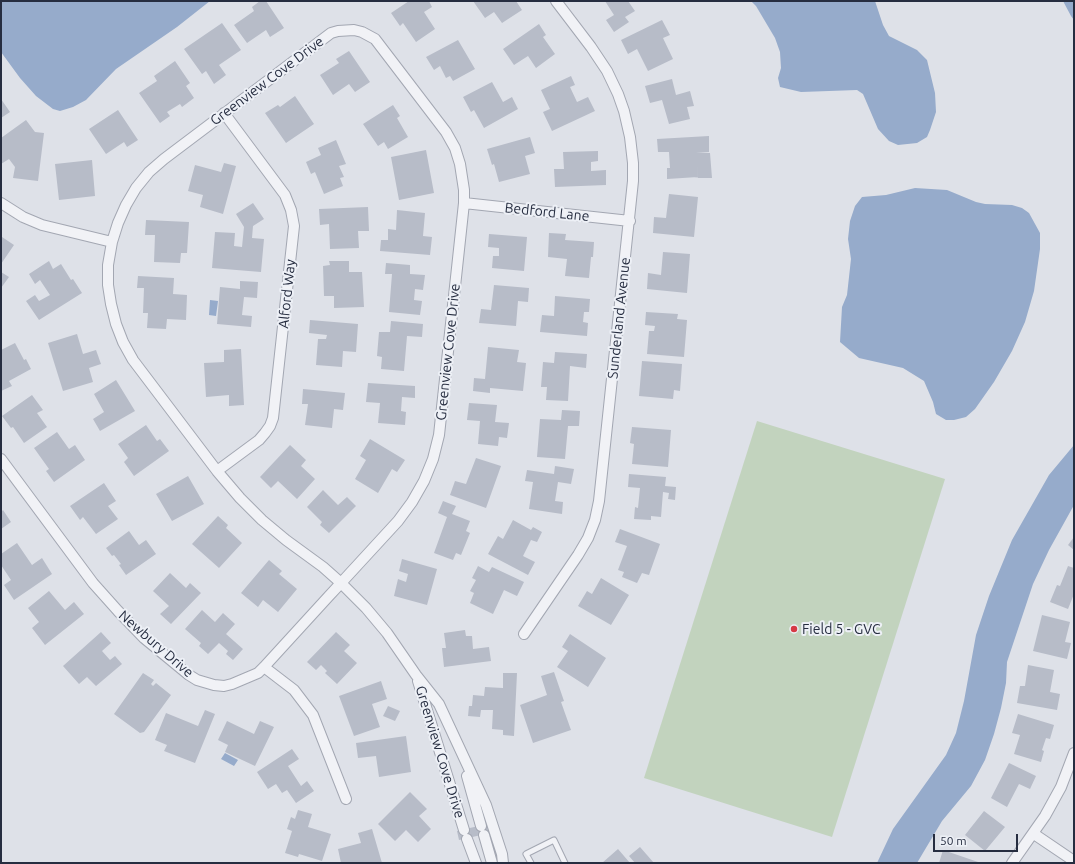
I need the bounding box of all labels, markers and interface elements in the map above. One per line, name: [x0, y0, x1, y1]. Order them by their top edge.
street label: Greenview Cove Drive: [207, 33, 327, 129]
street label: Bedford Lane: [504, 199, 590, 225]
street label: Sunderland Avenue: [604, 256, 634, 380]
street label: Alford Way: [275, 259, 299, 329]
street label: Greenview Cove Drive: [432, 283, 464, 421]
street label: Newbury Drive: [115, 607, 197, 681]
place label: Field 5 - GVC: [802, 621, 880, 637]
marker: Field 5 - GVC: [789, 624, 799, 634]
street label: Greenview Cove Drive: [412, 684, 468, 820]
scale bar: [935, 826, 1020, 852]
text: 50 m: [940, 834, 967, 847]

